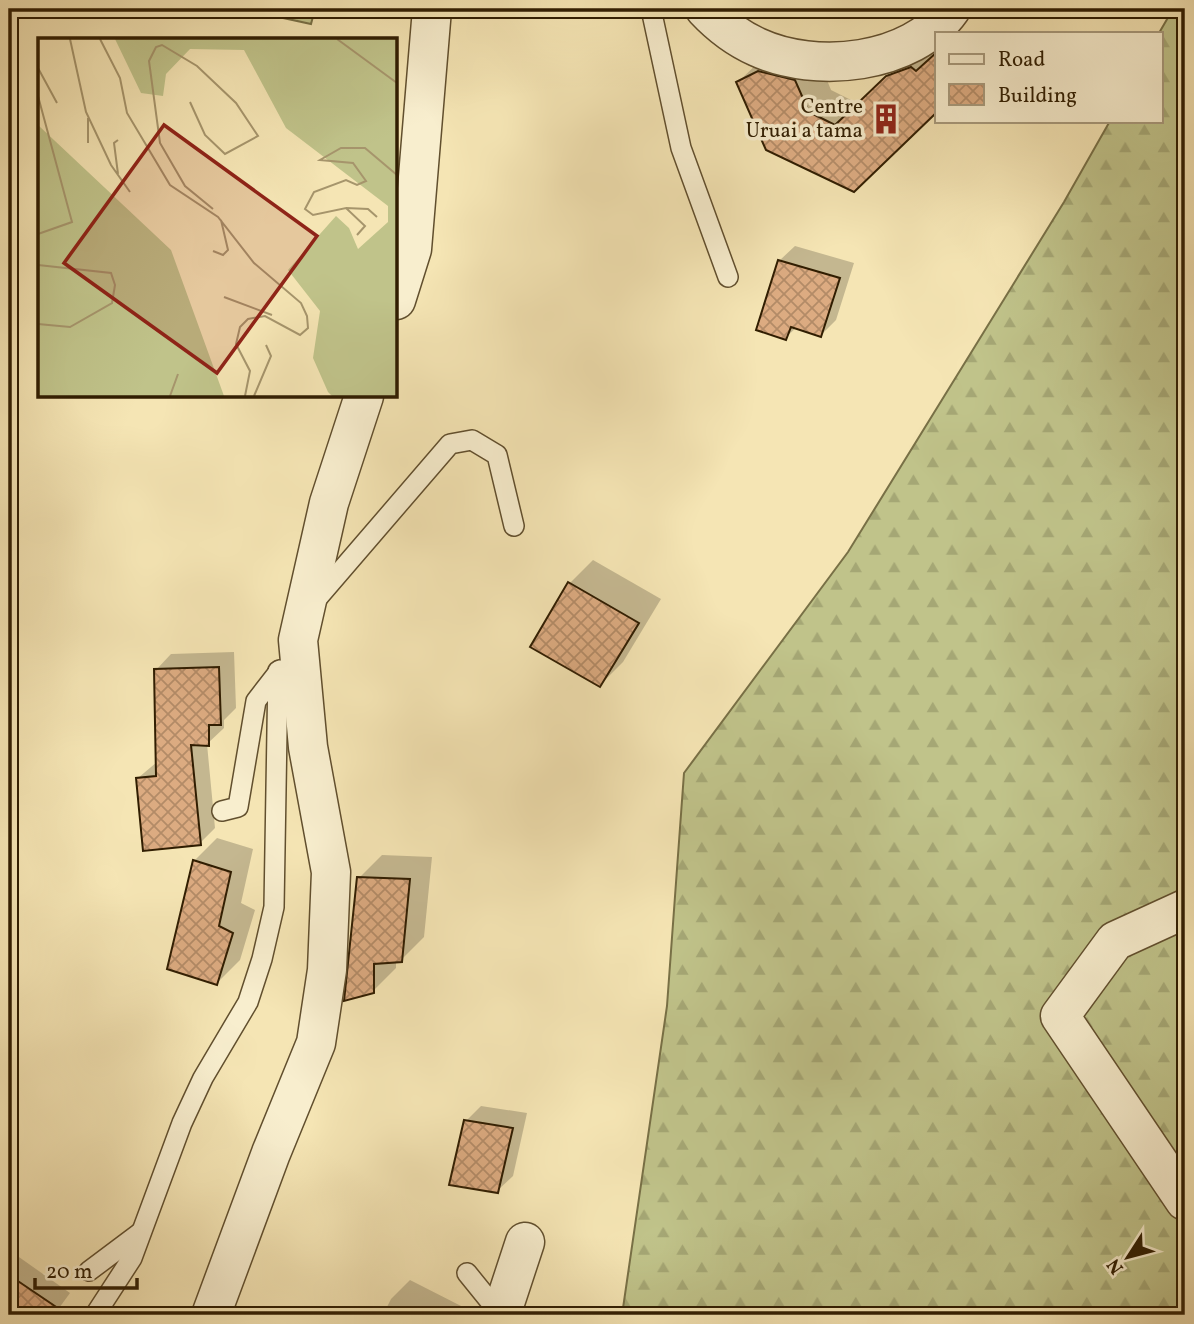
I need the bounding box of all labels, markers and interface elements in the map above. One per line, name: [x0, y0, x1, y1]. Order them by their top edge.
legend: [935, 32, 1162, 122]
inset map: [38, 38, 397, 397]
text: Road: [998, 46, 1045, 75]
text: Building: [998, 82, 1077, 111]
place label: Centre Uruai a tama: [746, 93, 863, 146]
building icon: Centre Uruai a tama: [869, 102, 903, 136]
north arrow: [1092, 1222, 1162, 1292]
scale bar: [35, 1247, 136, 1291]
text: N: [1101, 1252, 1130, 1279]
text: 20 m: [46, 1258, 92, 1287]

